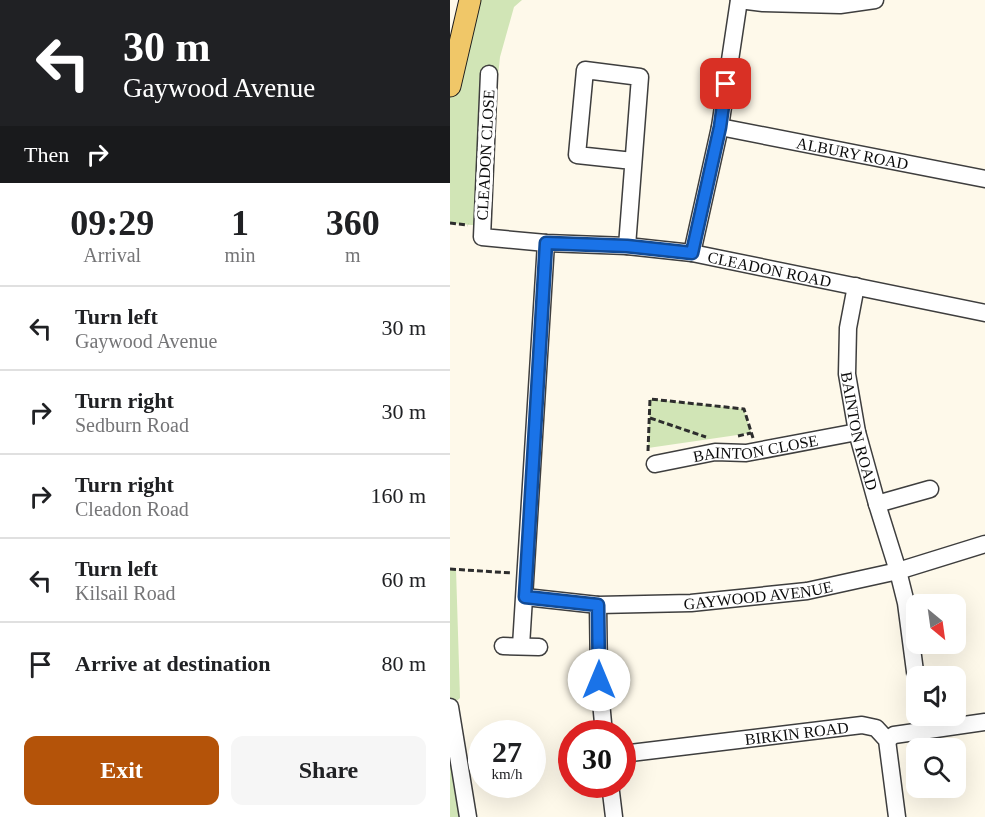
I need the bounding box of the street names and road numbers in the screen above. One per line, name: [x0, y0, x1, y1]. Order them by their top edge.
street label: CLEADON CLOSE: [474, 89, 497, 221]
street label: ALBURY ROAD: [795, 134, 910, 173]
street label: CLEADON ROAD: [706, 248, 833, 290]
street label: BAINTON ROAD: [838, 370, 881, 492]
street label: BAINTON CLOSE: [691, 432, 819, 465]
street label: GAYWOOD AVENUE: [683, 578, 834, 612]
street label: BIRKIN ROAD: [744, 719, 850, 748]

